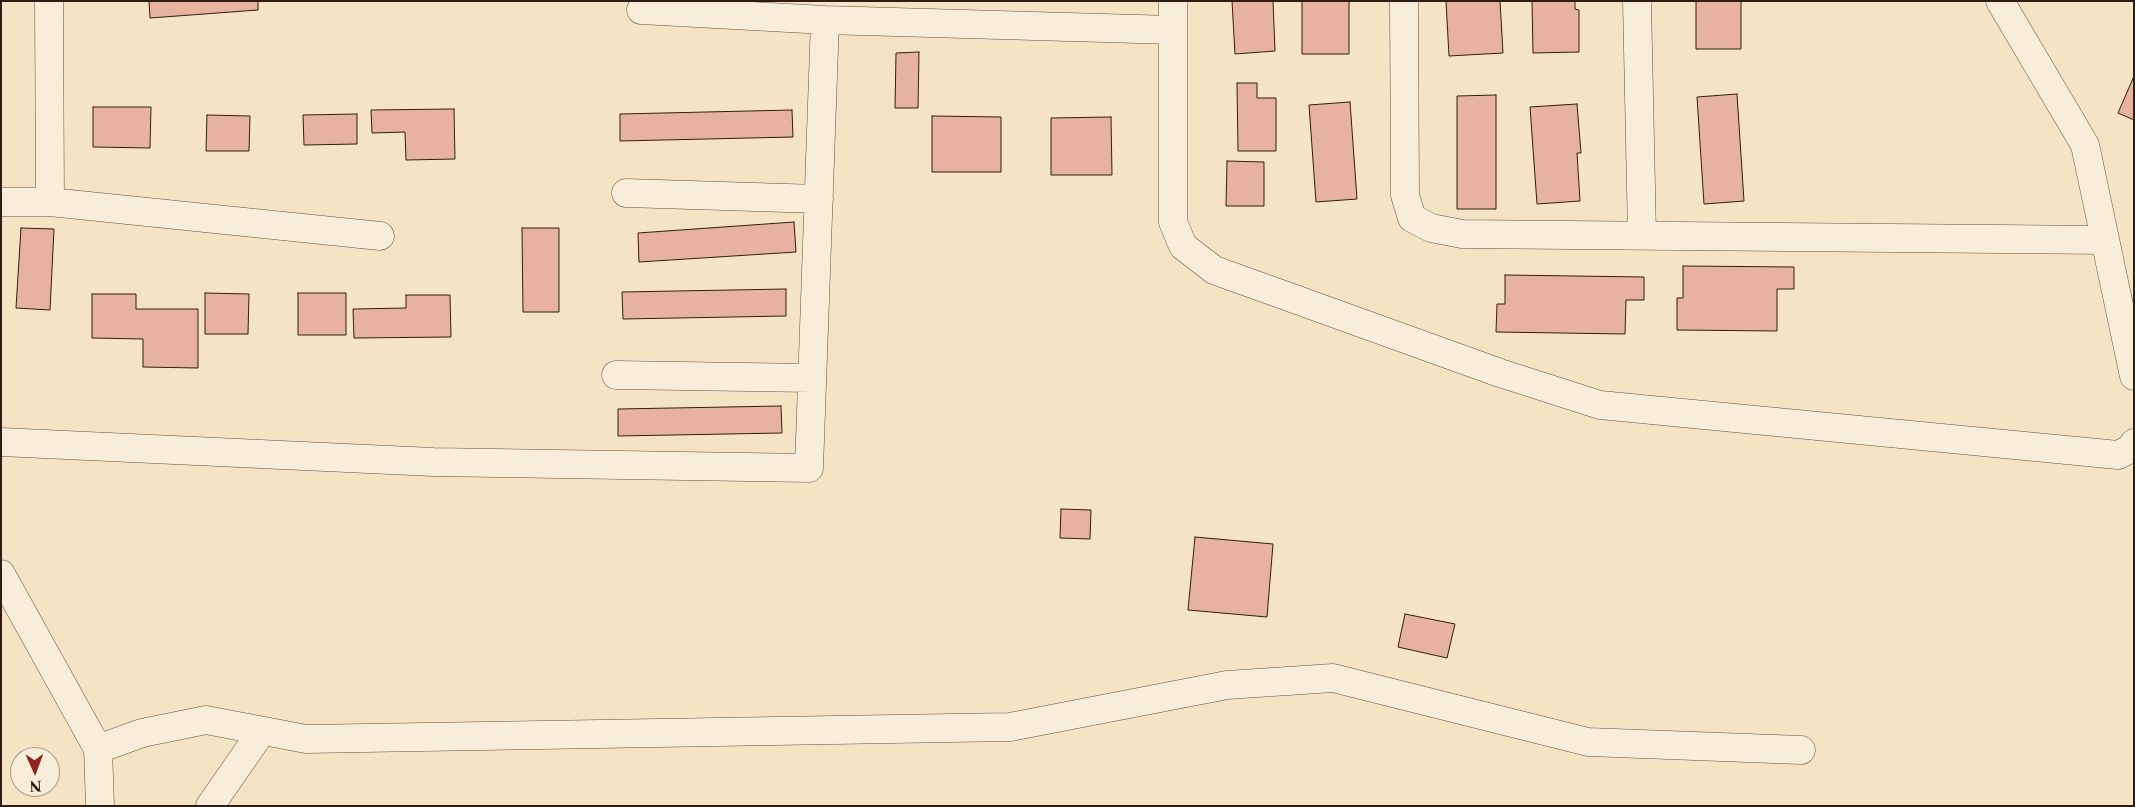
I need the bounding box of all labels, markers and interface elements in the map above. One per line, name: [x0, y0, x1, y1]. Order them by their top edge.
north arrow: [10, 747, 60, 797]
text: N: [29, 777, 42, 795]

